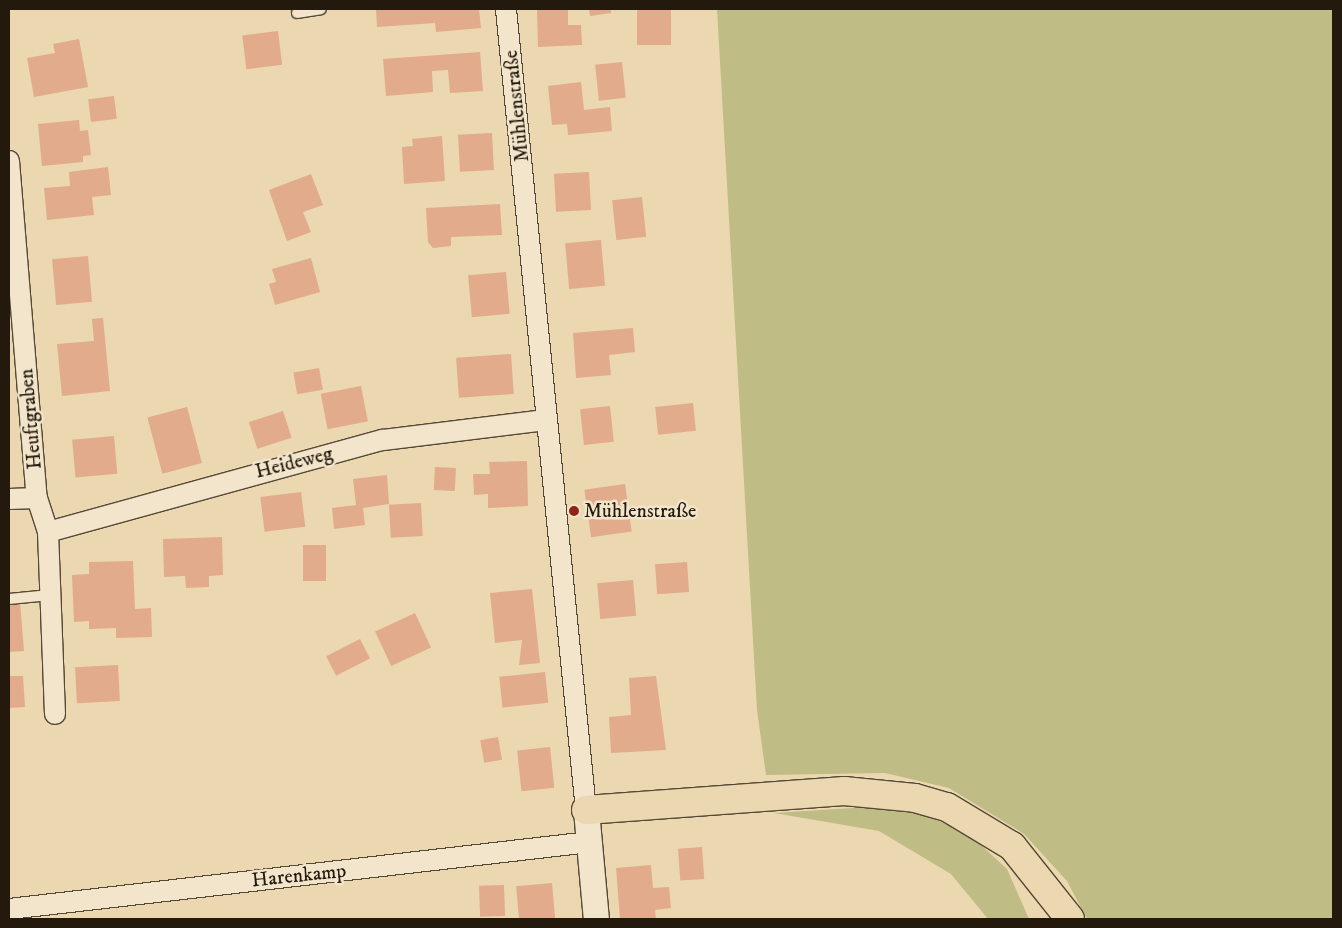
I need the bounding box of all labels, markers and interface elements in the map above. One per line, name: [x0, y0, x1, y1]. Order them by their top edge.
street label: Mühlenstraße: [499, 49, 535, 163]
street label: Heuftgraben: [15, 368, 47, 470]
street label: Heideweg: [253, 442, 335, 484]
place label: Mühlenstraße: [584, 499, 696, 523]
marker: Mühlenstraße: [568, 505, 580, 517]
street label: Harenkamp: [251, 859, 347, 893]

